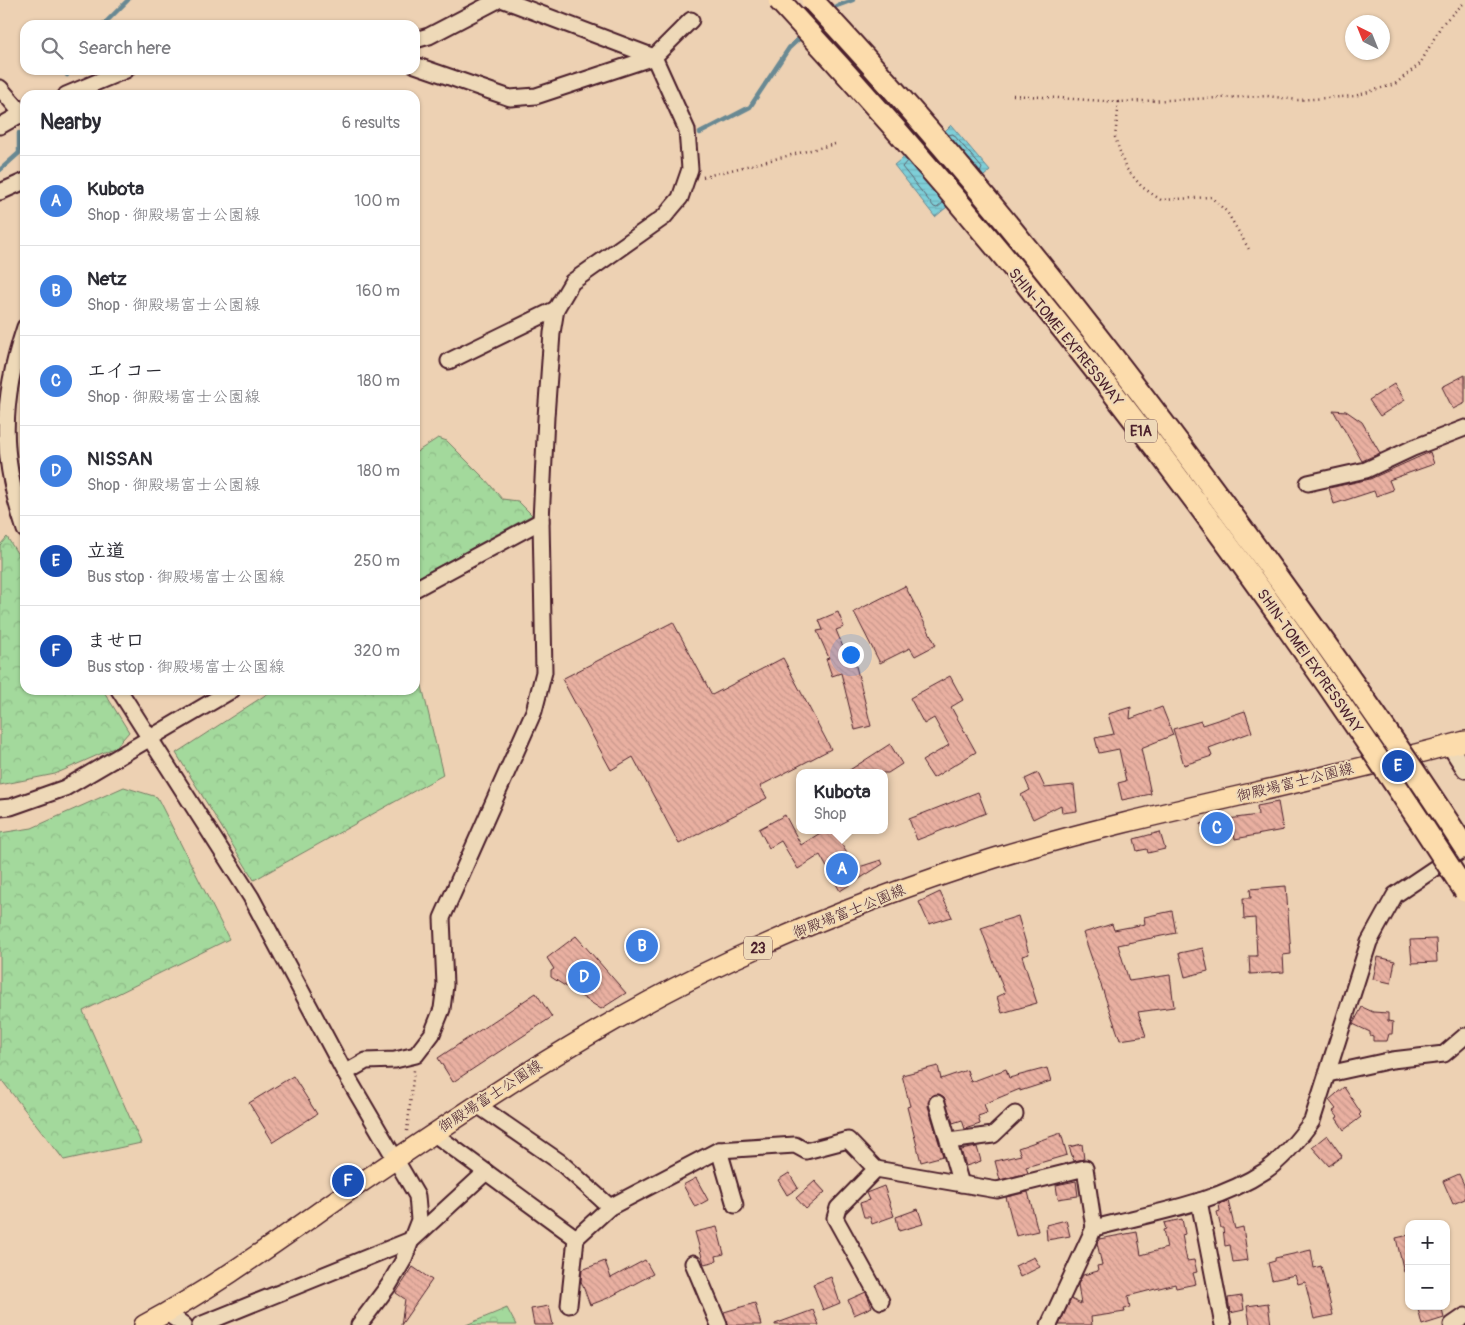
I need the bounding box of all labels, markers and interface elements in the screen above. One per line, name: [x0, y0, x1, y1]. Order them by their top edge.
north arrow: [1345, 15, 1390, 60]
search box: [20, 20, 420, 75]
icon: search: [38, 34, 66, 62]
text: Search here: [78, 36, 171, 60]
text: Nearby: [40, 109, 101, 136]
text: 6 results: [342, 113, 400, 133]
text: Kubota: [87, 177, 144, 201]
text: A: [51, 191, 61, 211]
text: 100 m: [354, 191, 400, 211]
text: Shop · 御殿場富士公園線: [87, 205, 260, 225]
street label: SHIN-TOMEI EXPRESSWAY: [1004, 265, 1127, 410]
text: Netz: [87, 267, 127, 291]
text: B: [51, 281, 61, 301]
text: 160 m: [356, 281, 400, 301]
text: Shop · 御殿場富士公園線: [87, 295, 260, 315]
text: エイコー: [87, 359, 163, 383]
text: C: [51, 371, 61, 391]
text: 180 m: [357, 371, 400, 391]
text: Shop · 御殿場富士公園線: [87, 387, 260, 407]
road number: E1A: [1125, 420, 1157, 442]
text: NISSAN: [87, 447, 153, 471]
text: D: [51, 461, 61, 481]
text: 180 m: [357, 461, 400, 481]
text: Shop · 御殿場富士公園線: [87, 475, 260, 495]
text: 立道: [87, 539, 125, 563]
text: E: [52, 551, 60, 571]
text: 250 m: [354, 551, 400, 571]
text: Bus stop · 御殿場富士公園線: [87, 567, 285, 587]
street label: SHIN-TOMEI EXPRESSWAY: [1253, 585, 1367, 737]
text: ませ口: [87, 629, 145, 653]
text: F: [51, 641, 61, 661]
text: 320 m: [354, 641, 400, 661]
your location: [838, 642, 864, 668]
text: Bus stop · 御殿場富士公園線: [87, 657, 285, 677]
pin: E: [1382, 747, 1414, 785]
street label: 御殿場富士公園線: [1235, 759, 1356, 806]
popup: [796, 769, 888, 834]
text: Kubota: [813, 780, 871, 804]
text: Shop: [813, 804, 847, 824]
pin: C: [1201, 809, 1233, 847]
pin: A: [826, 850, 858, 888]
street label: 御殿場富士公園線: [790, 880, 908, 943]
pin: B: [626, 927, 658, 965]
road number: 23: [744, 936, 772, 960]
pin: D: [568, 958, 600, 996]
street label: 御殿場富士公園線: [435, 1056, 546, 1137]
pin: F: [332, 1162, 364, 1200]
map controls: [1405, 1220, 1450, 1310]
button: +: [1405, 1220, 1450, 1265]
button: −: [1405, 1265, 1450, 1310]

